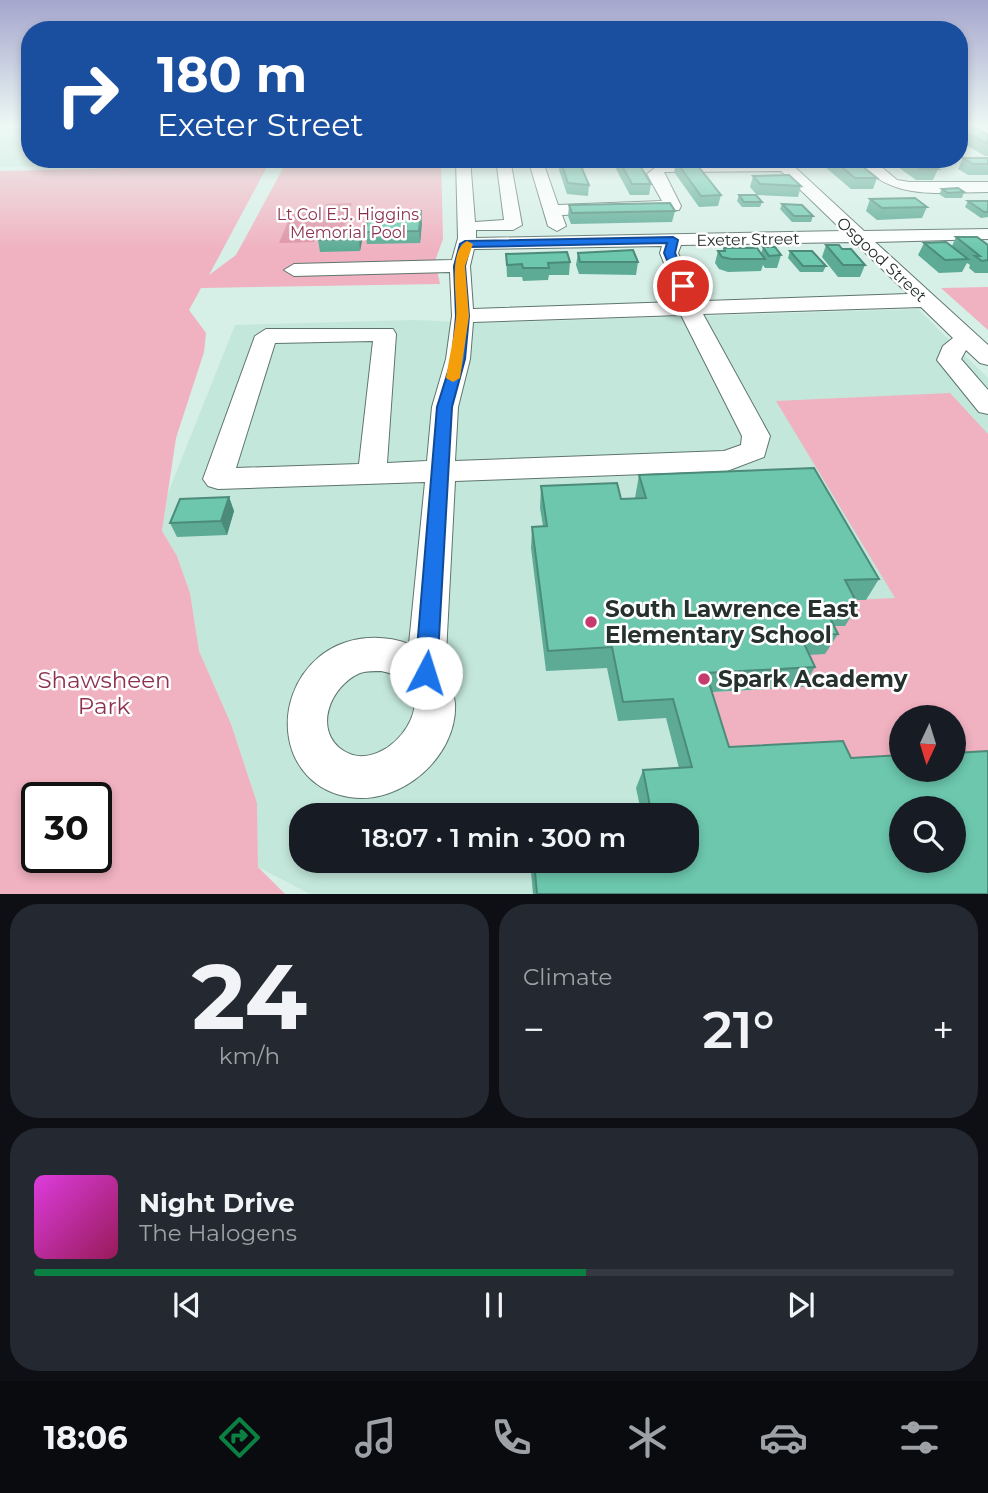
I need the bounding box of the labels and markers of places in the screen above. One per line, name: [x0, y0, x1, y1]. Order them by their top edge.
pin: [653, 256, 713, 316]
place label: South Lawrence East Elementary School: [605, 595, 859, 649]
marker: South Lawrence East Elementary School: [583, 614, 599, 630]
place label: Spark Academy: [718, 665, 908, 693]
marker: Spark Academy: [696, 671, 712, 687]

